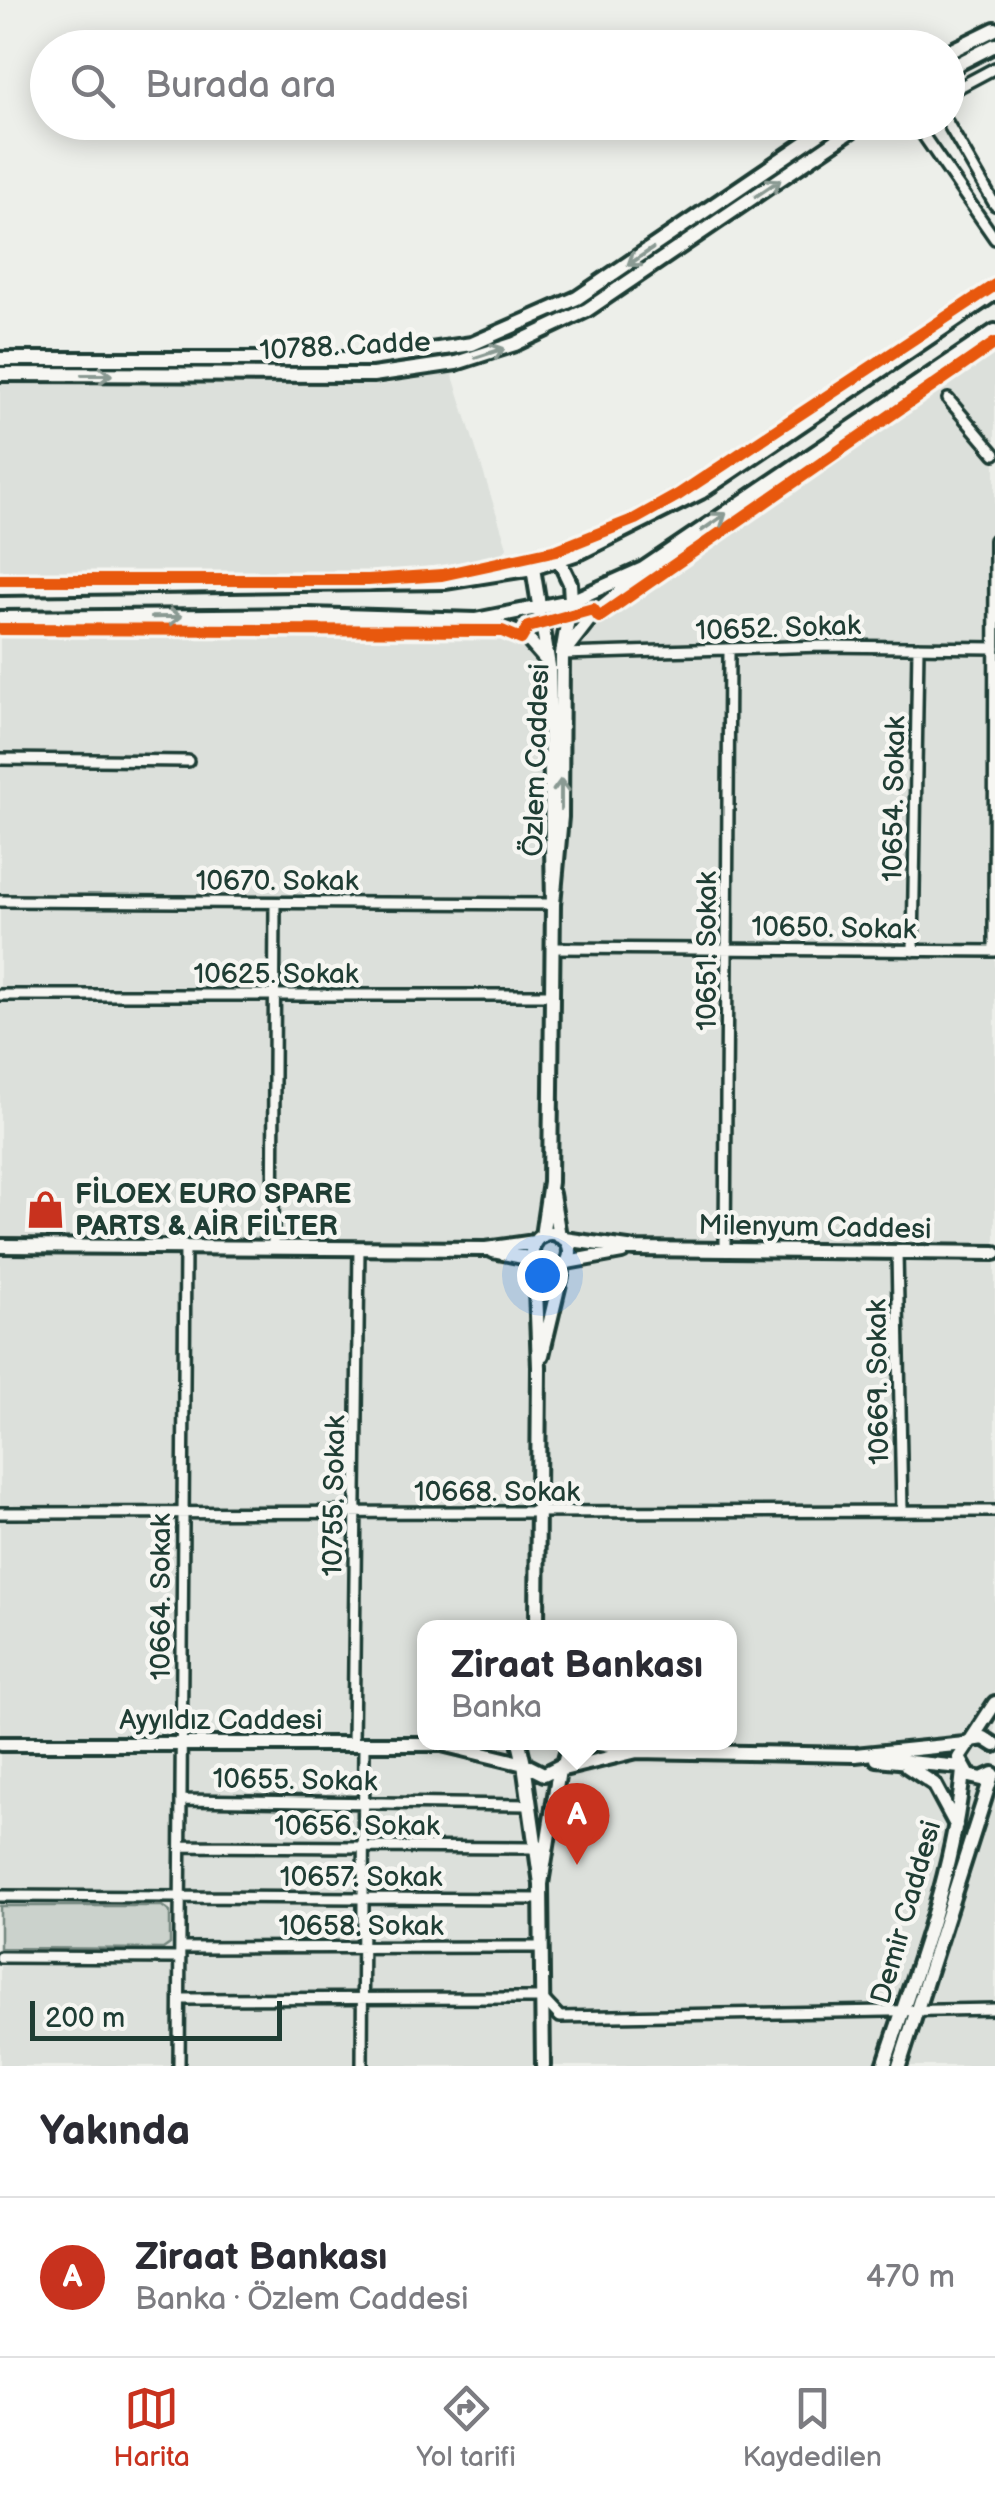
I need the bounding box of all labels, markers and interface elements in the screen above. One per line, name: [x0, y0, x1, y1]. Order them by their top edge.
search box: [30, 30, 965, 140]
icon: search: [65, 58, 120, 113]
text: Burada ara: [145, 63, 336, 108]
one-way arrow: [754, 178, 782, 199]
one-way arrow: [627, 246, 654, 267]
street label: 10788. Cadde: [259, 326, 431, 367]
one-way arrow: [474, 342, 505, 360]
one-way arrow: [80, 366, 113, 384]
one-way arrow: [699, 512, 727, 533]
one-way arrow: [150, 608, 183, 626]
street label: 10652. Sokak: [695, 609, 861, 648]
street label: Özlem Caddesi: [516, 663, 556, 857]
street label: 10654. Sokak: [877, 716, 912, 882]
one-way arrow: [552, 779, 570, 812]
street label: 10670. Sokak: [196, 865, 359, 898]
street label: 10651. Sokak: [691, 871, 724, 1031]
street label: 10650. Sokak: [751, 911, 917, 946]
street label: 10625. Sokak: [193, 958, 359, 991]
place label: FİLOEX EURO SPARE PARTS & AİR FİLTER: [75, 1176, 351, 1243]
shop icon: FİLOEX EURO SPARE PARTS & AİR FİLTER: [24, 1188, 66, 1230]
street label: Milenyum Caddesi: [698, 1209, 932, 1246]
your location: [517, 1250, 568, 1301]
street label: 10669. Sokak: [861, 1299, 896, 1465]
street label: 10755. Sokak: [317, 1415, 352, 1577]
street label: 10668. Sokak: [414, 1476, 580, 1509]
street label: 10664. Sokak: [145, 1513, 178, 1680]
popup: [417, 1620, 737, 1750]
text: Ziraat Bankası: [451, 1643, 703, 1688]
text: Banka: [451, 1688, 542, 1727]
street label: Ayyıldız Caddesi: [119, 1704, 323, 1737]
street label: 10655. Sokak: [212, 1763, 378, 1798]
pin: A: [544, 1782, 610, 1865]
street label: 10656. Sokak: [274, 1810, 440, 1843]
street label: Demir Caddesi: [865, 1817, 948, 2008]
street label: 10657. Sokak: [280, 1861, 442, 1894]
street label: 10658. Sokak: [279, 1910, 444, 1943]
scale bar: [30, 1996, 282, 2040]
text: 200 m: [45, 2002, 125, 2035]
text: Yakında: [40, 2106, 190, 2157]
text: Ziraat Bankası: [135, 2235, 387, 2280]
text: A: [63, 2258, 82, 2297]
text: 470 m: [866, 2258, 955, 2297]
text: Banka · Özlem Caddesi: [135, 2280, 468, 2319]
tab: Harita: [113, 2381, 190, 2474]
tab: Yol tarifi: [417, 2381, 516, 2474]
tab: Kaydedilen: [742, 2381, 882, 2474]

